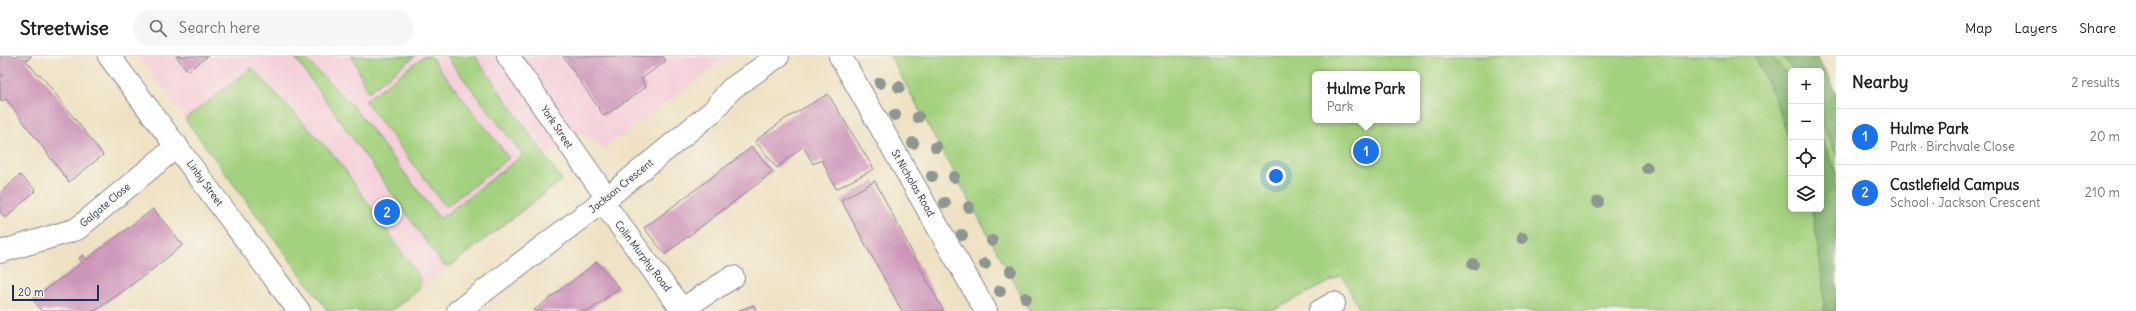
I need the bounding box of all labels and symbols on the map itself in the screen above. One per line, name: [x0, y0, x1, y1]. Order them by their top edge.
street label: York Street: [538, 103, 576, 151]
pin: 1: [1353, 136, 1379, 166]
street label: St Nicholas Road: [889, 147, 937, 219]
street label: Jackson Crescent: [586, 156, 656, 216]
street label: Linby Street: [184, 157, 226, 209]
your location: [1266, 166, 1286, 186]
street label: Galgate Close: [77, 180, 133, 230]
pin: 2: [374, 197, 400, 227]
street label: Colin Murphy Road: [612, 218, 674, 294]
scale bar: [12, 283, 99, 302]

